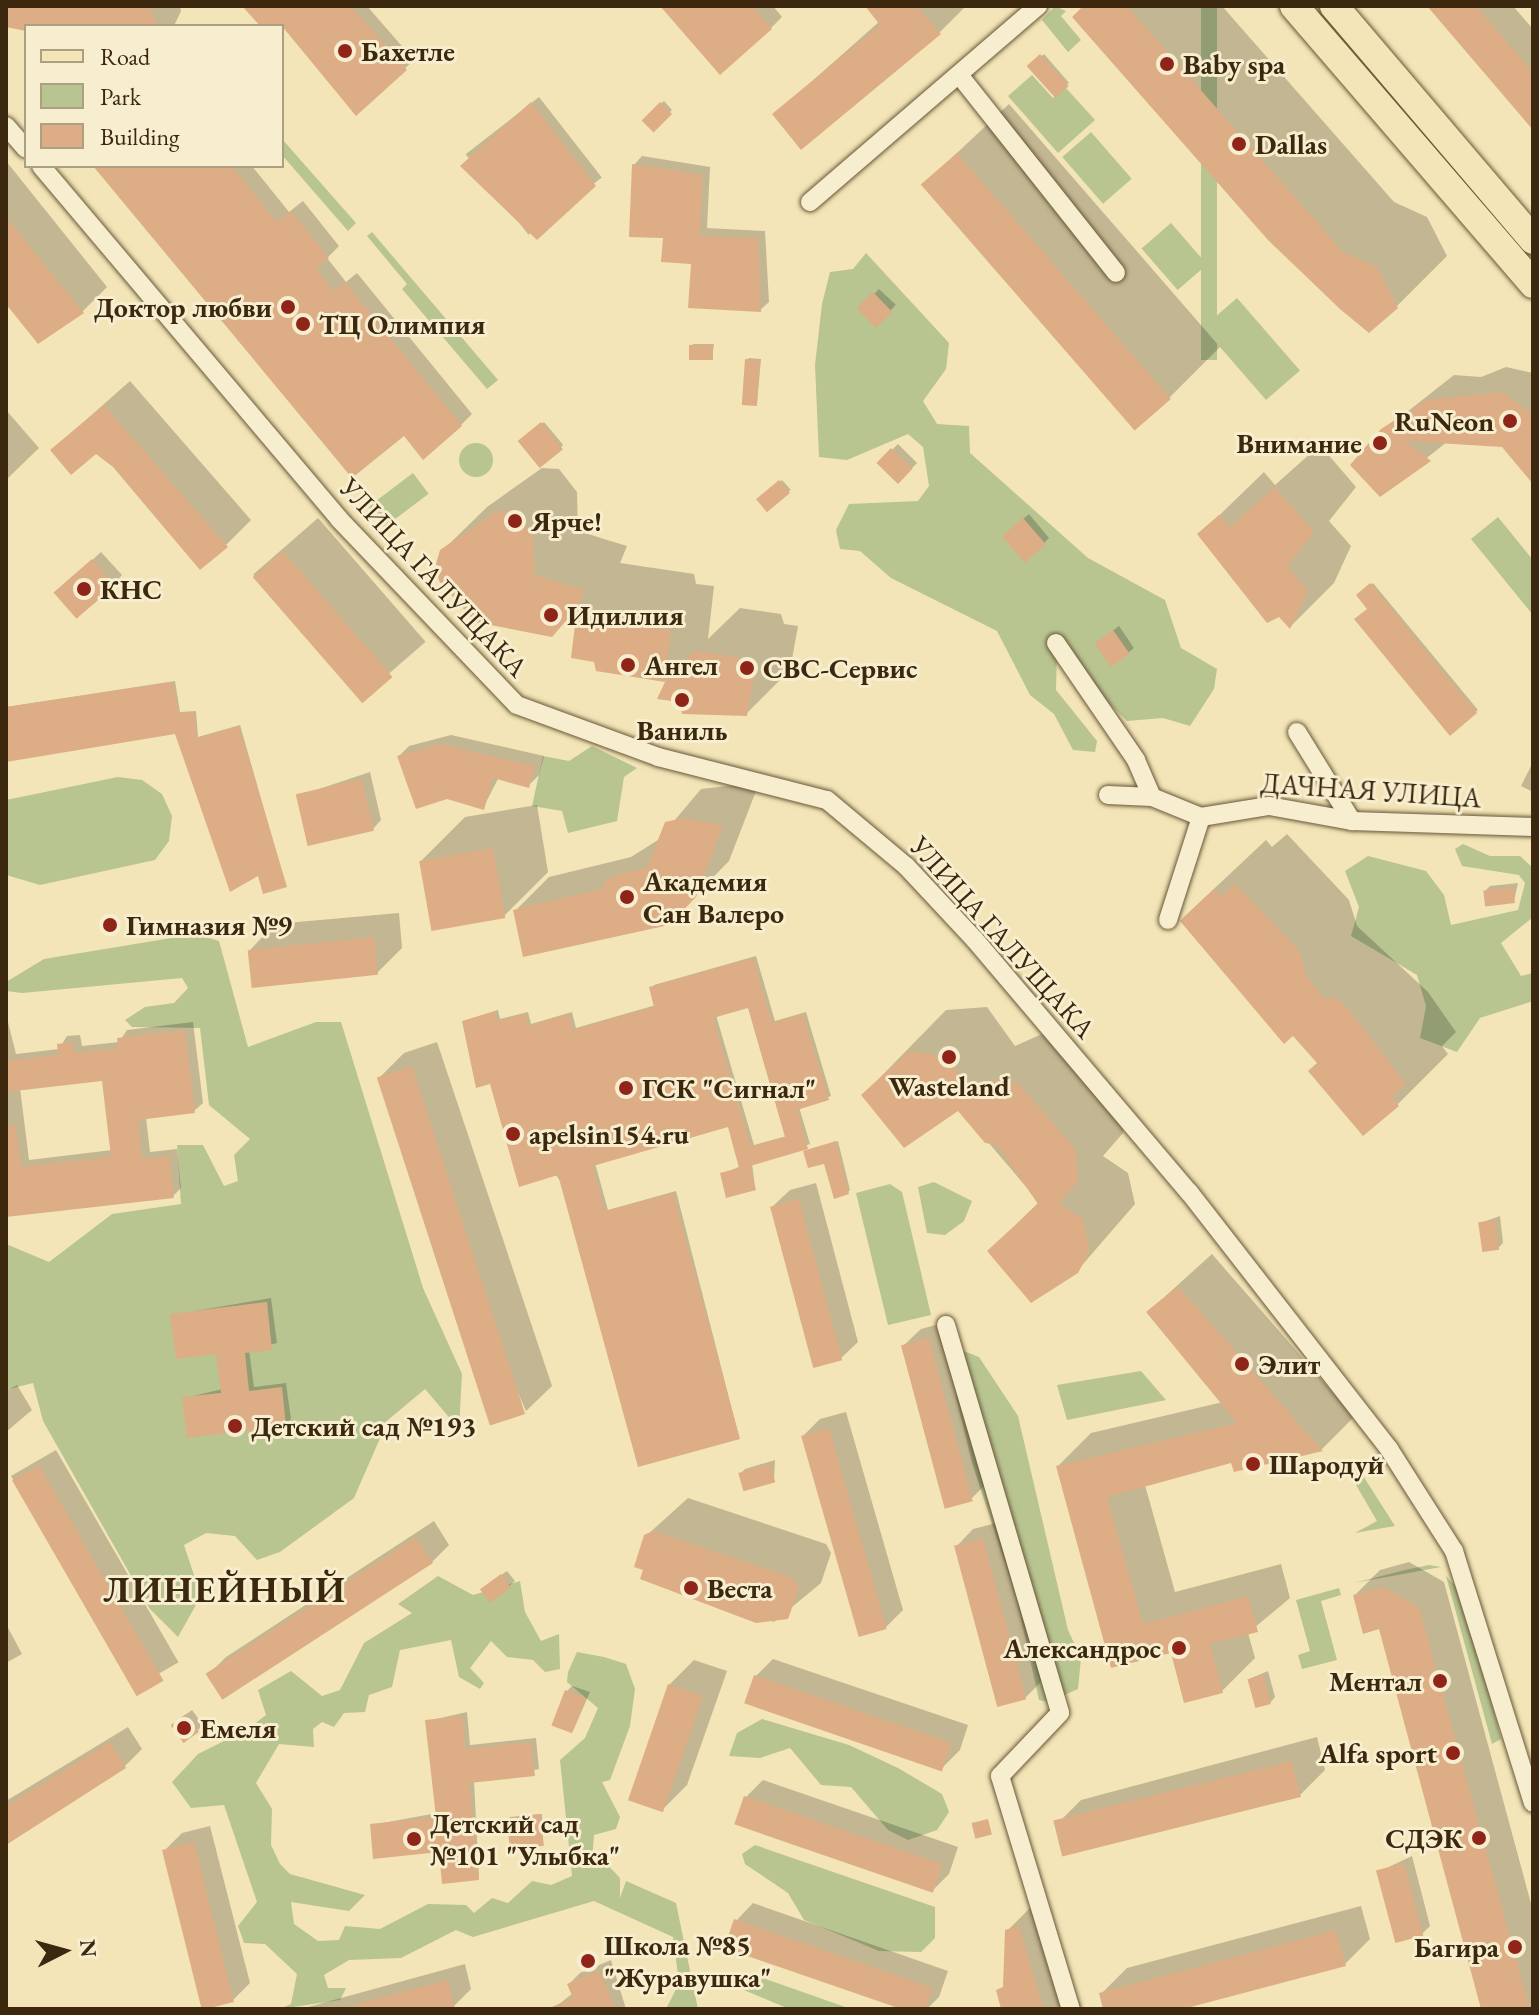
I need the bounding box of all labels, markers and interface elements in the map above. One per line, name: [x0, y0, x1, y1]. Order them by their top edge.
legend: [24, 24, 284, 168]
place label: Бахетле: [361, 34, 455, 68]
text: Road: [100, 41, 150, 72]
marker: Бахетле: [336, 42, 354, 60]
place label: Baby spa: [1183, 47, 1285, 81]
marker: Baby spa: [1158, 55, 1176, 73]
text: Park: [100, 81, 141, 112]
text: Building: [100, 121, 180, 152]
place label: Dallas: [1255, 127, 1327, 161]
marker: Dallas: [1230, 135, 1248, 153]
place label: Доктор любви: [94, 290, 272, 324]
marker: Доктор любви: [279, 298, 297, 316]
place label: ТЦ Олимпия: [319, 307, 486, 341]
marker: ТЦ Олимпия: [294, 315, 312, 333]
place label: RuNeon: [1394, 404, 1494, 438]
marker: RuNeon: [1501, 412, 1519, 430]
place label: Внимание: [1236, 426, 1362, 460]
marker: Внимание: [1369, 432, 1391, 454]
street label: УЛИЦА ГАЛУЩАКА: [333, 470, 535, 684]
place label: Ярче!: [531, 504, 602, 538]
marker: Ярче!: [506, 512, 524, 530]
place label: КНС: [100, 572, 162, 606]
marker: КНС: [75, 580, 93, 598]
place label: Идиллия: [567, 598, 684, 632]
marker: Идиллия: [542, 606, 560, 624]
place label: Ангел: [644, 648, 718, 682]
place label: СВС-Сервис: [763, 651, 918, 685]
marker: Ангел: [619, 656, 637, 674]
marker: СВС-Сервис: [738, 659, 756, 677]
marker: Ваниль: [673, 691, 691, 709]
place label: Ваниль: [637, 713, 727, 747]
street label: ДАЧНАЯ УЛИЦА: [1260, 766, 1482, 814]
street label: УЛИЦА ГАЛУЩАКА: [903, 829, 1103, 1045]
place label: Академия Сан Валеро: [643, 864, 784, 930]
marker: Академия Сан Валеро: [618, 888, 636, 906]
place label: Гимназия №9: [126, 908, 292, 942]
marker: Гимназия №9: [101, 916, 119, 934]
marker: Wasteland: [940, 1048, 958, 1066]
place label: Wasteland: [888, 1069, 1010, 1103]
place label: ГСК "Сигнал": [642, 1071, 816, 1105]
marker: ГСК "Сигнал": [617, 1079, 635, 1097]
place label: apelsin154.ru: [529, 1117, 689, 1151]
marker: apelsin154.ru: [504, 1125, 522, 1143]
place label: Элит: [1258, 1347, 1320, 1381]
marker: Элит: [1233, 1355, 1251, 1373]
place label: Детский сад №193: [251, 1409, 476, 1443]
marker: Детский сад №193: [226, 1417, 244, 1435]
place label: Шародуй: [1269, 1447, 1384, 1481]
marker: Шародуй: [1244, 1455, 1262, 1473]
district label: ЛИНЕЙНЫЙ: [103, 1568, 347, 1612]
place label: Веста: [707, 1571, 773, 1605]
marker: Веста: [682, 1579, 700, 1597]
place label: Александрос: [1003, 1631, 1161, 1665]
marker: Александрос: [1168, 1637, 1190, 1659]
place label: Ментал: [1329, 1664, 1422, 1698]
marker: Ментал: [1429, 1670, 1451, 1692]
place label: Емеля: [200, 1711, 276, 1745]
marker: Емеля: [175, 1719, 193, 1737]
place label: Alfa sport: [1319, 1736, 1437, 1770]
marker: Alfa sport: [1444, 1744, 1462, 1762]
place label: Детский сад №101 "Улыбка": [430, 1806, 620, 1872]
place label: СДЭК: [1385, 1821, 1463, 1855]
marker: СДЭК: [1470, 1829, 1488, 1847]
marker: Детский сад №101 "Улыбка": [405, 1830, 423, 1848]
north arrow: [24, 1911, 104, 1991]
place label: Школа №85 "Журавушка": [604, 1928, 771, 1994]
place label: Багира: [1414, 1930, 1499, 1964]
text: N: [73, 1938, 104, 1959]
marker: Багира: [1506, 1938, 1524, 1956]
marker: Школа №85 "Журавушка": [579, 1952, 597, 1970]

